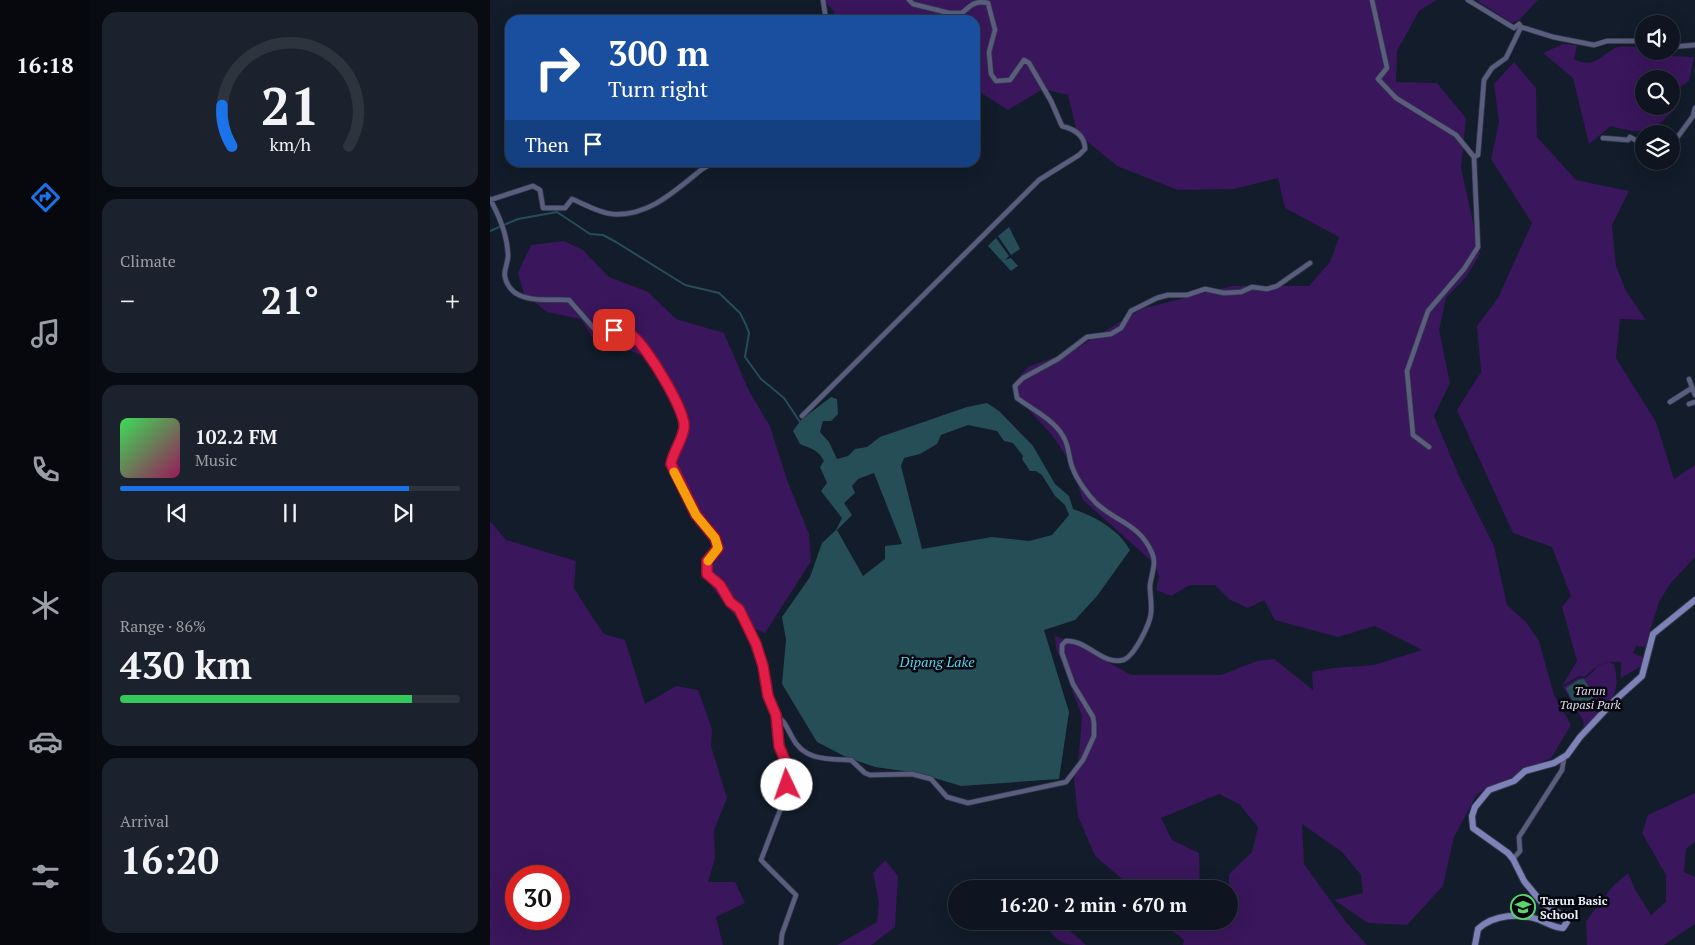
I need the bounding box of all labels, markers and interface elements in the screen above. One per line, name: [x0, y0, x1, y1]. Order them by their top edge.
map controls: [1635, 15, 1680, 170]
button: sound: [1635, 15, 1680, 60]
text: 300 m: [608, 30, 709, 76]
icon: right: [525, 35, 590, 100]
text: 16:18: [16, 50, 74, 79]
button: search: [1635, 70, 1680, 115]
text: 21: [261, 71, 319, 140]
text: Turn right: [608, 74, 708, 103]
button: layers: [1635, 125, 1680, 170]
icon: arrive: [579, 130, 607, 158]
text: km/h: [269, 132, 311, 156]
text: Then: [525, 132, 569, 157]
icon: directions: [28, 180, 63, 215]
text: Climate: [120, 250, 176, 272]
text: 21°: [261, 275, 319, 325]
text: −: [120, 282, 135, 319]
text: +: [445, 282, 460, 319]
pin: [593, 309, 635, 351]
icon: music: [28, 316, 63, 351]
icon: arrive: [600, 316, 628, 344]
text: 102.2 FM: [195, 424, 277, 449]
text: Music: [195, 449, 237, 471]
icon: phone: [28, 452, 63, 487]
icon: previous: [163, 499, 191, 527]
icon: pause: [276, 499, 304, 527]
icon: next: [389, 499, 417, 527]
icon: climate: [28, 588, 63, 623]
text: Range · 86%: [120, 615, 206, 637]
text: 430 km: [120, 640, 252, 690]
water label: Dipang Lake: [898, 652, 975, 671]
park label: Tarun Tapasi Park: [1559, 683, 1621, 712]
icon: car: [28, 724, 63, 759]
position arrow: [760, 758, 812, 810]
text: Arrival: [120, 810, 169, 832]
text: 16:20: [120, 835, 219, 885]
icon: filters: [28, 859, 63, 894]
speed limit sign: 30: [505, 865, 570, 930]
text: 16:20 · 2 min · 670 m: [999, 892, 1187, 917]
place label: Tarun Basic School: [1540, 893, 1608, 922]
school or university icon: Tarun Basic School: [1510, 894, 1536, 920]

